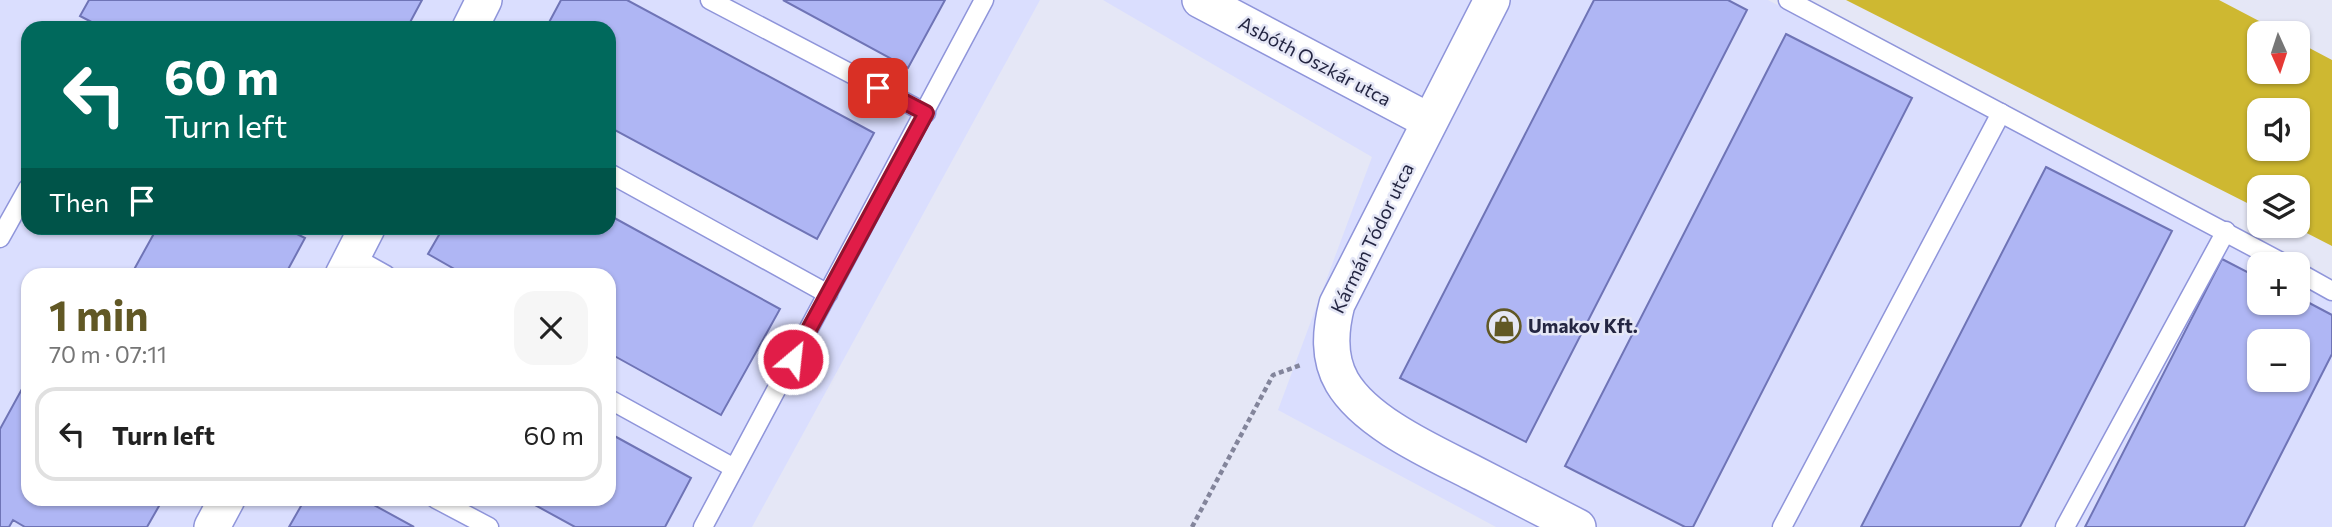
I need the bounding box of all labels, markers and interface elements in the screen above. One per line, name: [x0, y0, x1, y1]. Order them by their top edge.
street label: Asbóth Oszkár utca: [1235, 11, 1395, 110]
north arrow: [2247, 21, 2310, 84]
map controls: [2247, 21, 2310, 392]
text: 60 m: [164, 45, 279, 105]
icon: left: [49, 49, 140, 140]
pin: [848, 58, 908, 118]
icon: arrive: [859, 69, 897, 107]
button: sound: [2247, 98, 2310, 161]
text: Turn left: [164, 105, 288, 145]
street label: Kármán Tódor utca: [1325, 159, 1418, 317]
button: layers: [2247, 175, 2310, 238]
icon: arrive: [123, 182, 161, 220]
text: Then: [49, 186, 109, 217]
button: +: [2247, 252, 2310, 315]
text: 1 min: [49, 288, 149, 340]
button: close: [514, 291, 588, 365]
shop icon: Umakov Kft.: [1485, 307, 1523, 345]
place label: Umakov Kft.: [1528, 314, 1638, 337]
position arrow: [756, 322, 830, 396]
button: −: [2247, 329, 2310, 392]
text: 70 m · 07:11: [49, 340, 167, 368]
icon: left: [53, 415, 91, 453]
text: Turn left: [112, 419, 215, 450]
text: 60 m: [524, 419, 584, 450]

